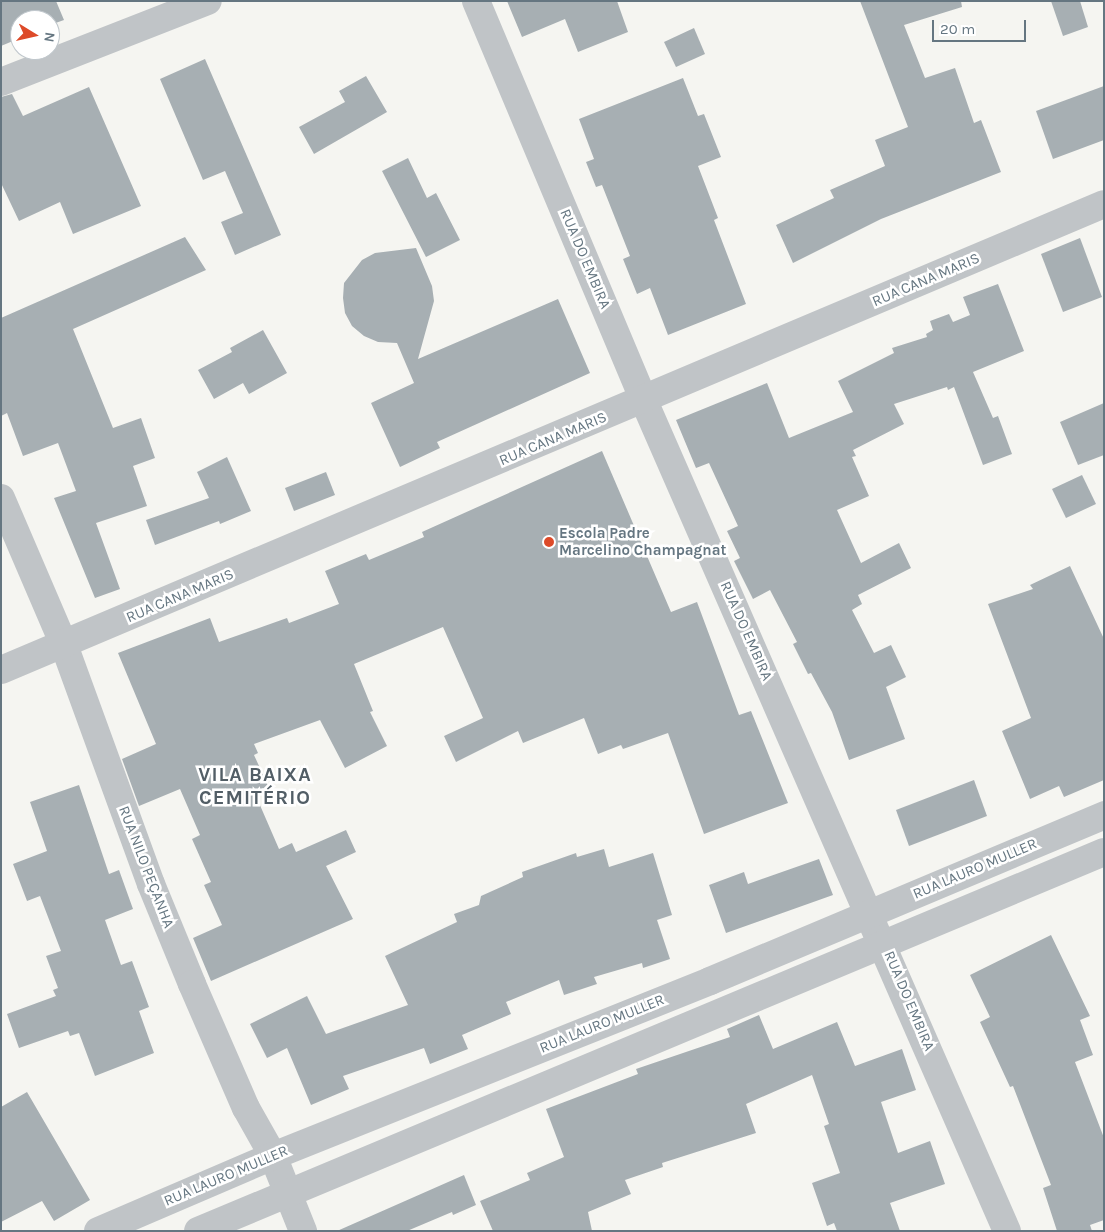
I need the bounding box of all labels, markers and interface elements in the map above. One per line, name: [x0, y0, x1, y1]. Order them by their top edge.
north arrow: [10, 10, 60, 60]
scale bar: [935, 10, 1029, 42]
text: 20 m: [940, 20, 975, 38]
text: N: [40, 31, 59, 44]
street label: RUA DO EMBIRA: [556, 206, 614, 312]
street label: RUA CANA MARIS: [869, 249, 983, 311]
street label: RUA CANA MARIS: [496, 408, 610, 470]
place label: Escola Padre Marcelino Champagnat: [559, 524, 726, 559]
marker: Escola Padre Marcelino Champagnat: [543, 536, 555, 548]
street label: RUA CANA MARIS: [123, 565, 237, 627]
street label: RUA DO EMBIRA: [716, 579, 776, 683]
district label: VILA BAIXA CEMITÉRIO: [197, 762, 313, 809]
street label: RUA NILO PEÇANHA: [114, 803, 178, 931]
street label: RUA LAURO MULLER: [910, 835, 1040, 903]
street label: RUA DO EMBIRA: [880, 948, 938, 1054]
street label: RUA LAURO MULLER: [537, 991, 667, 1057]
street label: RUA LAURO MULLER: [161, 1142, 291, 1210]

